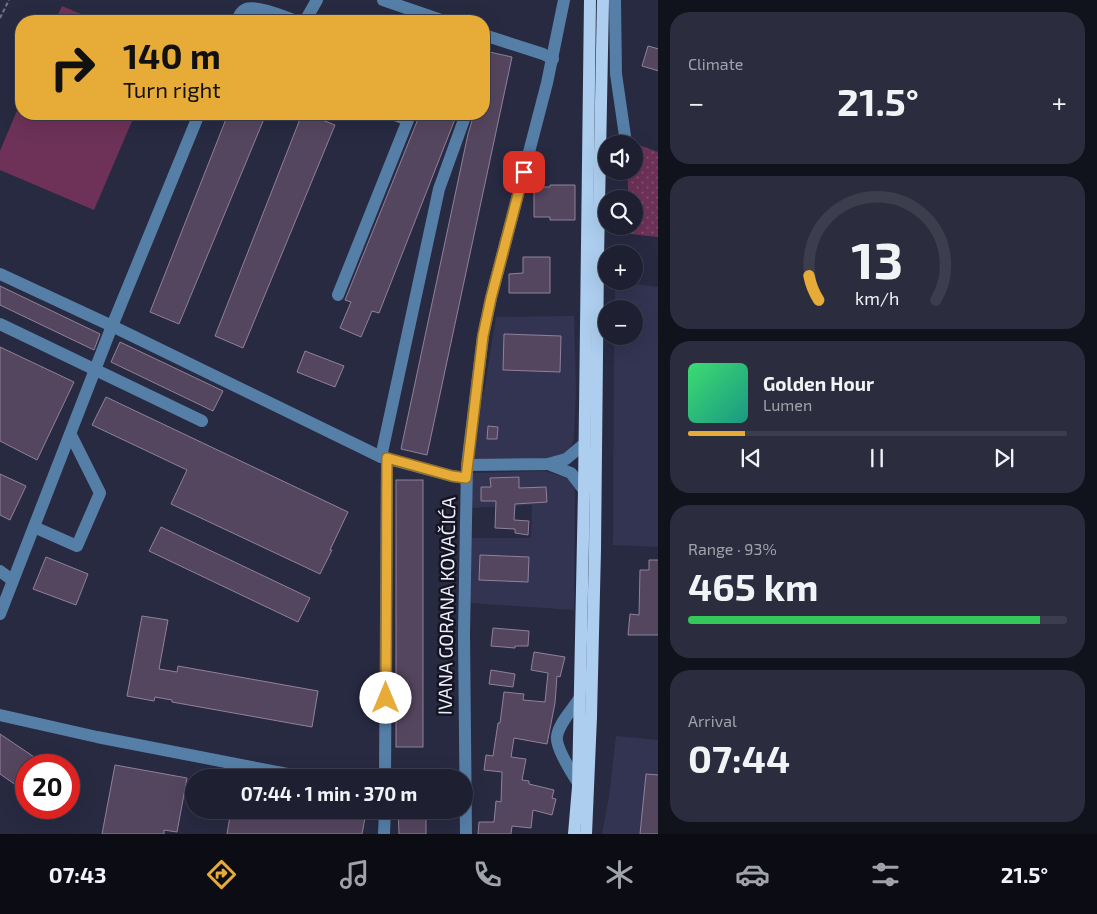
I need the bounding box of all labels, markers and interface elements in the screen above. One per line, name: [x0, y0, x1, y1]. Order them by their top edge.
text: 140 m: [123, 34, 221, 76]
icon: right: [40, 35, 105, 100]
text: Climate: [688, 54, 743, 73]
text: Turn right: [123, 76, 221, 102]
text: 21.5°: [837, 78, 919, 124]
text: −: [688, 85, 704, 119]
text: +: [1052, 85, 1067, 119]
map controls: [598, 135, 643, 345]
button: sound: [598, 135, 643, 180]
pin: [503, 151, 545, 193]
icon: arrive: [510, 158, 538, 186]
button: search: [598, 190, 643, 235]
text: 13: [852, 227, 903, 289]
button: +: [598, 245, 643, 290]
text: km/h: [855, 287, 900, 309]
button: −: [598, 300, 643, 345]
text: Golden Hour: [763, 372, 874, 395]
text: Lumen: [763, 395, 812, 414]
icon: previous: [737, 444, 765, 472]
icon: pause: [863, 444, 891, 472]
icon: next: [990, 444, 1018, 472]
street label: IVANA GORANA KOVAČIĆA: [433, 496, 459, 715]
text: Range · 93%: [688, 539, 777, 558]
text: 465 km: [688, 563, 819, 609]
position arrow: [359, 671, 411, 723]
text: Arrival: [688, 711, 737, 730]
text: 07:44: [688, 735, 790, 781]
speed limit sign: 20: [15, 754, 80, 819]
text: 07:44 · 1 min · 370 m: [241, 782, 417, 805]
icon: directions: [204, 857, 239, 892]
icon: music: [337, 857, 372, 892]
icon: phone: [470, 857, 505, 892]
icon: climate: [602, 857, 637, 892]
icon: car: [735, 857, 770, 892]
icon: filters: [868, 857, 903, 892]
text: 07:43: [49, 861, 107, 887]
text: 21.5°: [1001, 861, 1048, 887]

